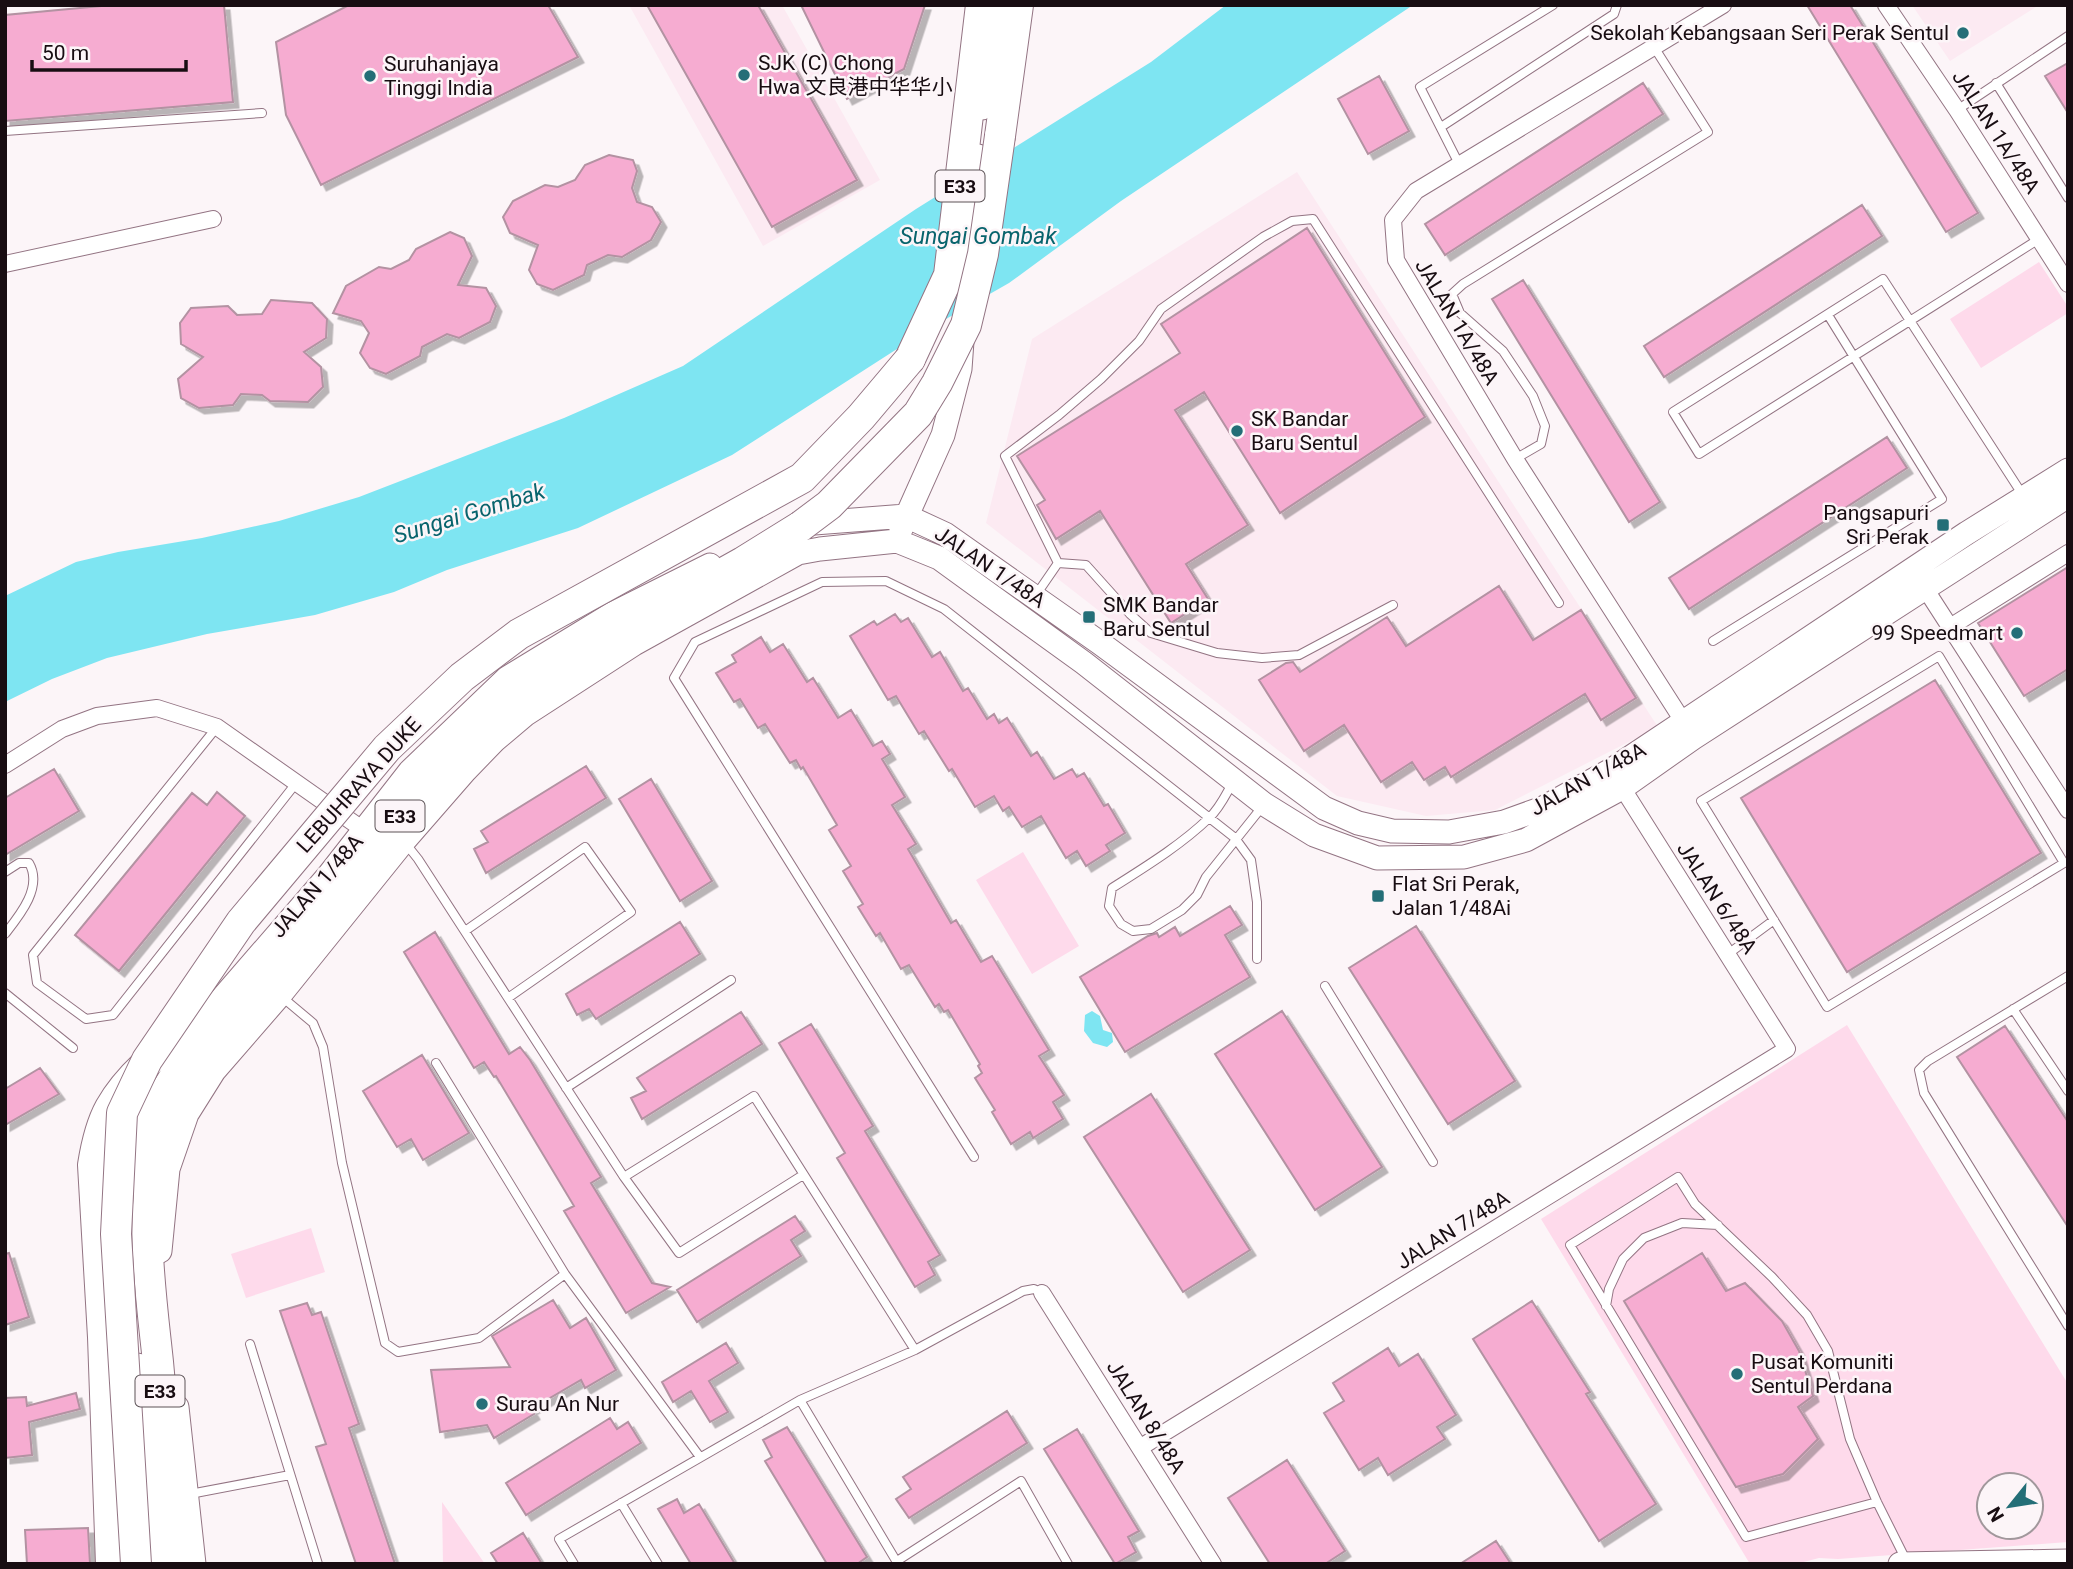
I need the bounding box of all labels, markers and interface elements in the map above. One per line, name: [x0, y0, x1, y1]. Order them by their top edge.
place label: Sekolah Kebangsaan Seri Perak Sentul: [1590, 21, 1949, 45]
marker: Sekolah Kebangsaan Seri Perak Sentul: [1955, 25, 1971, 41]
scale bar: [32, 28, 186, 72]
text: 50 m: [42, 41, 89, 65]
place label: SJK (C) Chong Hwa 文良港中华华小: [758, 51, 952, 99]
place label: Suruhanjaya Tinggi India: [384, 52, 499, 100]
street label: JALAN 1A/48A: [1947, 66, 2045, 198]
marker: SJK (C) Chong Hwa 文良港中华华小: [736, 67, 752, 83]
marker: Suruhanjaya Tinggi India: [362, 68, 378, 84]
road number: E33: [936, 170, 984, 202]
water label: Sungai Gombak: [899, 223, 1057, 250]
street label: JALAN 1A/48A: [1410, 255, 1504, 389]
place label: SK Bandar Baru Sentul: [1251, 407, 1358, 455]
marker: SK Bandar Baru Sentul: [1229, 423, 1245, 439]
water label: Sungai Gombak: [390, 477, 549, 549]
place label: Pangsapuri Sri Perak: [1823, 501, 1929, 549]
marker: Pangsapuri Sri Perak: [1935, 517, 1951, 533]
street label: JALAN 1/48A: [930, 521, 1050, 613]
place label: SMK Bandar Baru Sentul: [1103, 593, 1219, 641]
marker: SMK Bandar Baru Sentul: [1081, 609, 1097, 625]
place label: 99 Speedmart: [1871, 621, 2003, 645]
marker: 99 Speedmart: [2009, 625, 2025, 641]
street label: LEBUHRAYA DUKE: [292, 712, 426, 858]
street label: JALAN 1/48A: [1526, 737, 1650, 821]
road number: E33: [376, 800, 424, 832]
street label: JALAN 1/48A: [266, 830, 368, 942]
street label: JALAN 6/48A: [1672, 838, 1762, 959]
place label: Flat Sri Perak, Jalan 1/48Ai: [1392, 872, 1519, 920]
marker: Flat Sri Perak, Jalan 1/48Ai: [1370, 888, 1386, 904]
street label: JALAN 7/48A: [1392, 1186, 1514, 1274]
place label: Pusat Komuniti Sentul Perdana: [1751, 1350, 1894, 1398]
street label: JALAN 8/48A: [1102, 1356, 1190, 1478]
marker: Pusat Komuniti Sentul Perdana: [1729, 1366, 1745, 1382]
road number: E33: [136, 1376, 184, 1406]
place label: Surau An Nur: [496, 1392, 619, 1416]
marker: Surau An Nur: [474, 1396, 490, 1412]
north arrow: [1975, 1471, 2045, 1541]
text: N: [1982, 1503, 2009, 1526]

